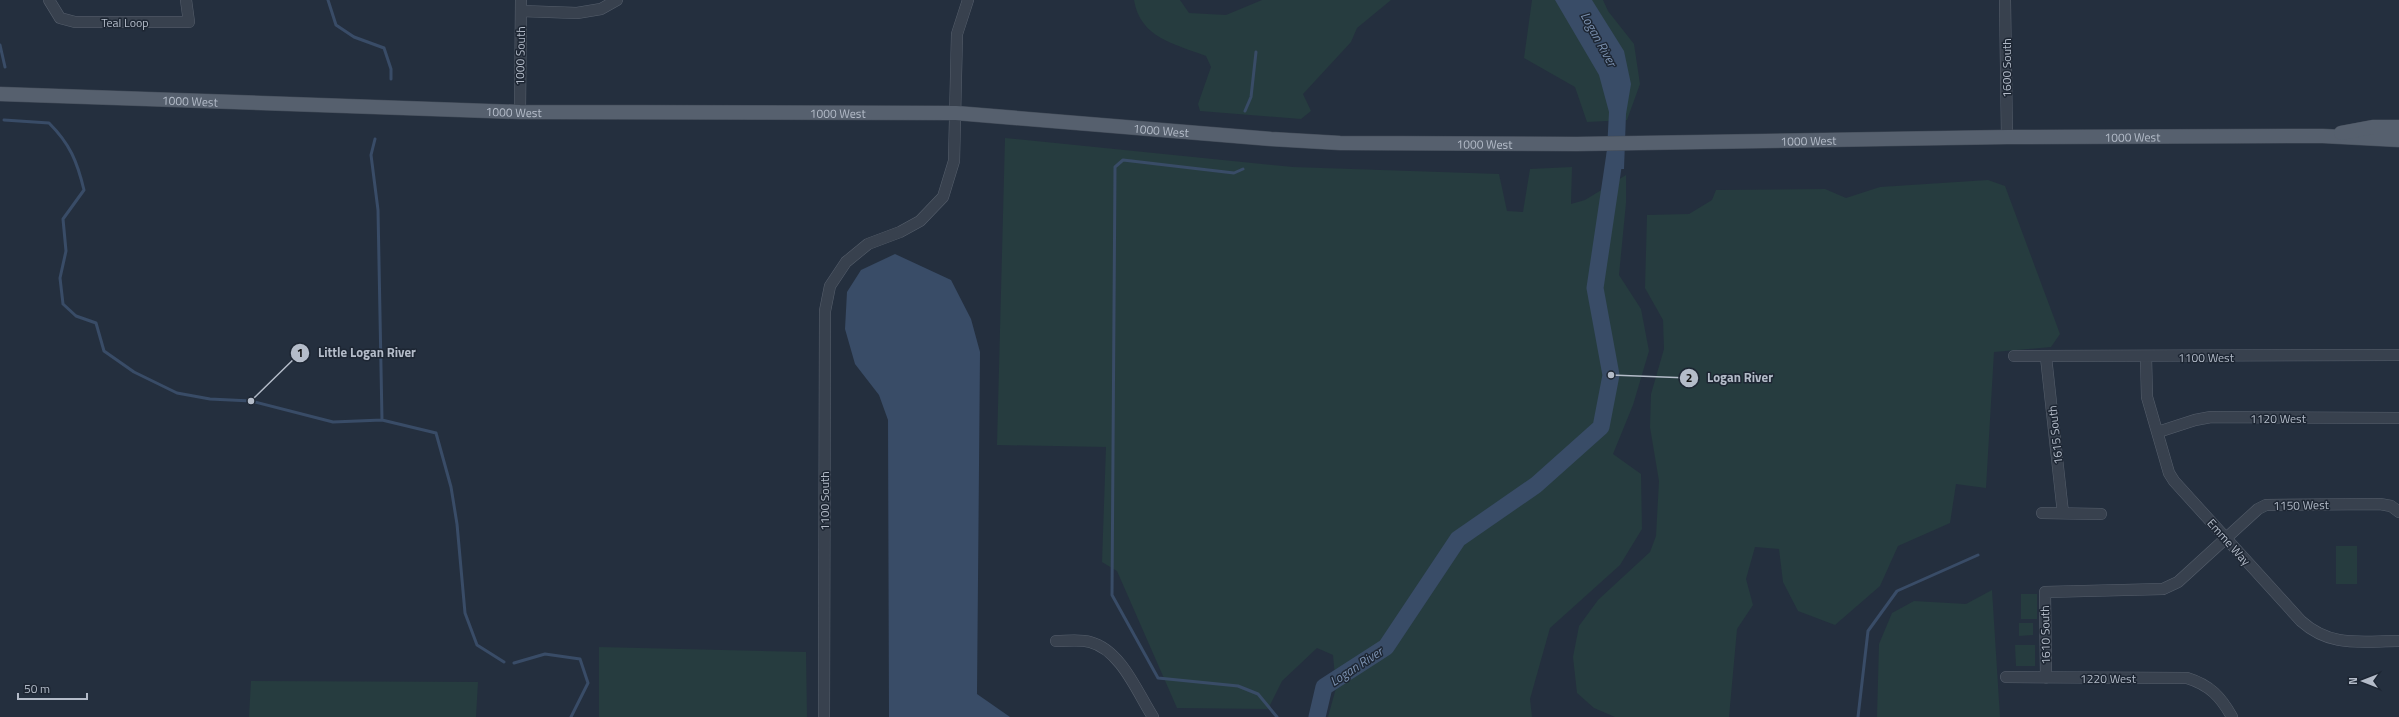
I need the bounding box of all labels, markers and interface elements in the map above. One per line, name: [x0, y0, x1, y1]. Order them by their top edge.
water label: Logan River: [1576, 8, 1623, 72]
street label: Teal Loop: [101, 13, 149, 32]
street label: 1000 South: [510, 26, 530, 86]
street label: 1600 South: [1997, 38, 2016, 98]
street label: 1000 West: [162, 90, 219, 111]
street label: 1000 West: [485, 101, 542, 122]
street label: 1000 West: [810, 103, 866, 122]
street label: 1000 West: [1132, 118, 1190, 142]
street label: 1000 West: [2104, 127, 2161, 146]
street label: 1000 West: [1780, 130, 1837, 150]
street label: 1000 West: [1457, 134, 1513, 153]
callout: Little Logan River: [290, 340, 424, 365]
text: Little Logan River: [318, 342, 416, 362]
text: 1: [297, 343, 303, 362]
street label: 1100 West: [2178, 348, 2235, 367]
callout: Logan River: [1679, 365, 1781, 390]
text: Logan River: [1707, 367, 1773, 387]
text: 2: [1686, 368, 1692, 387]
street label: 1615 South: [2042, 404, 2068, 466]
street label: 1120 West: [2250, 409, 2307, 428]
street label: 1100 South: [815, 471, 834, 531]
street label: 1150 West: [2273, 495, 2330, 515]
street label: Emme Way: [2203, 514, 2255, 570]
street label: 1610 South: [2035, 605, 2055, 665]
water label: Logan River: [1326, 640, 1388, 691]
north arrow: [2343, 661, 2383, 701]
street label: 1220 West: [2080, 669, 2137, 688]
scale bar: [18, 675, 87, 701]
text: N: [2345, 677, 2361, 685]
text: 50 m: [24, 679, 50, 698]

